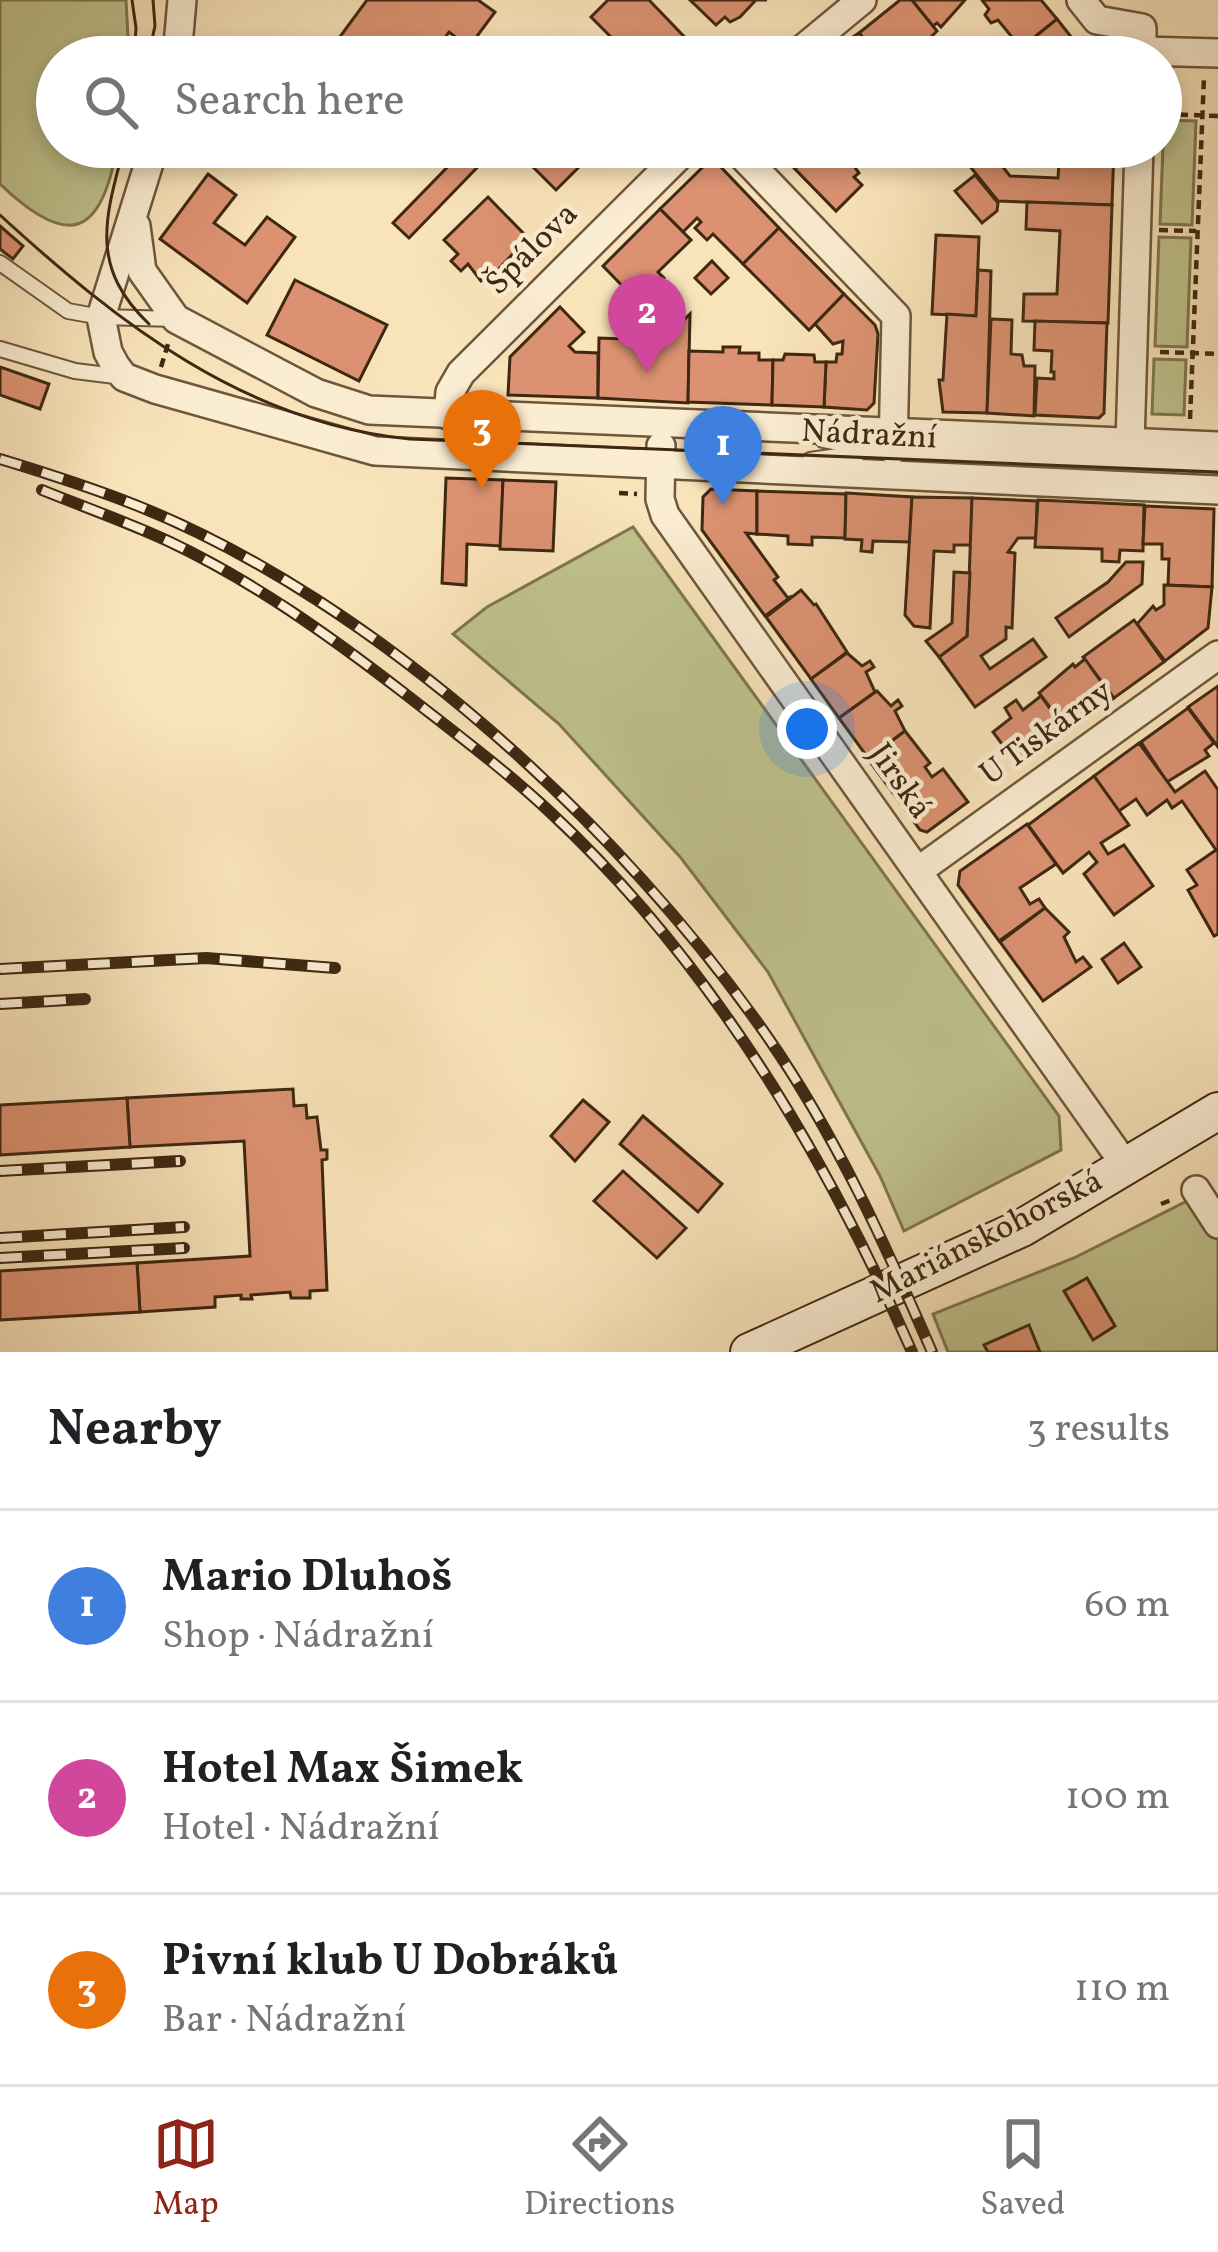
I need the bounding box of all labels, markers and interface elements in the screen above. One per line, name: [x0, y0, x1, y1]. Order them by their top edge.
search box: [36, 36, 1182, 168]
icon: search: [78, 69, 144, 135]
text: Search here: [174, 71, 405, 134]
street label: Špálova: [476, 193, 590, 307]
pin: 2: [608, 274, 686, 373]
pin: 3: [443, 390, 521, 489]
pin: 1: [684, 406, 762, 505]
street label: Nádražní: [800, 409, 938, 463]
street label: U Tiskárny: [971, 670, 1123, 798]
your location: [777, 699, 837, 759]
street label: Jirská: [856, 735, 942, 829]
street label: Mariánskohorská: [863, 1160, 1111, 1316]
text: Nearby: [48, 1395, 222, 1466]
text: 3 results: [1027, 1403, 1170, 1457]
text: Mario Dluhoš: [162, 1547, 452, 1610]
text: 1: [79, 1579, 95, 1633]
text: 60 m: [1085, 1579, 1170, 1633]
text: Shop · Nádražní: [162, 1610, 434, 1664]
text: Hotel Max Šimek: [162, 1739, 523, 1802]
text: 2: [77, 1771, 97, 1825]
text: 100 m: [1065, 1771, 1170, 1825]
text: Hotel · Nádražní: [162, 1802, 440, 1856]
text: Pivní klub U Dobráků: [162, 1931, 618, 1994]
text: 3: [77, 1963, 97, 2017]
text: 110 m: [1074, 1963, 1170, 2017]
text: Bar · Nádražní: [162, 1994, 406, 2048]
tab: Map: [153, 2111, 219, 2229]
tab: Directions: [524, 2111, 675, 2229]
tab: Saved: [980, 2111, 1065, 2229]

